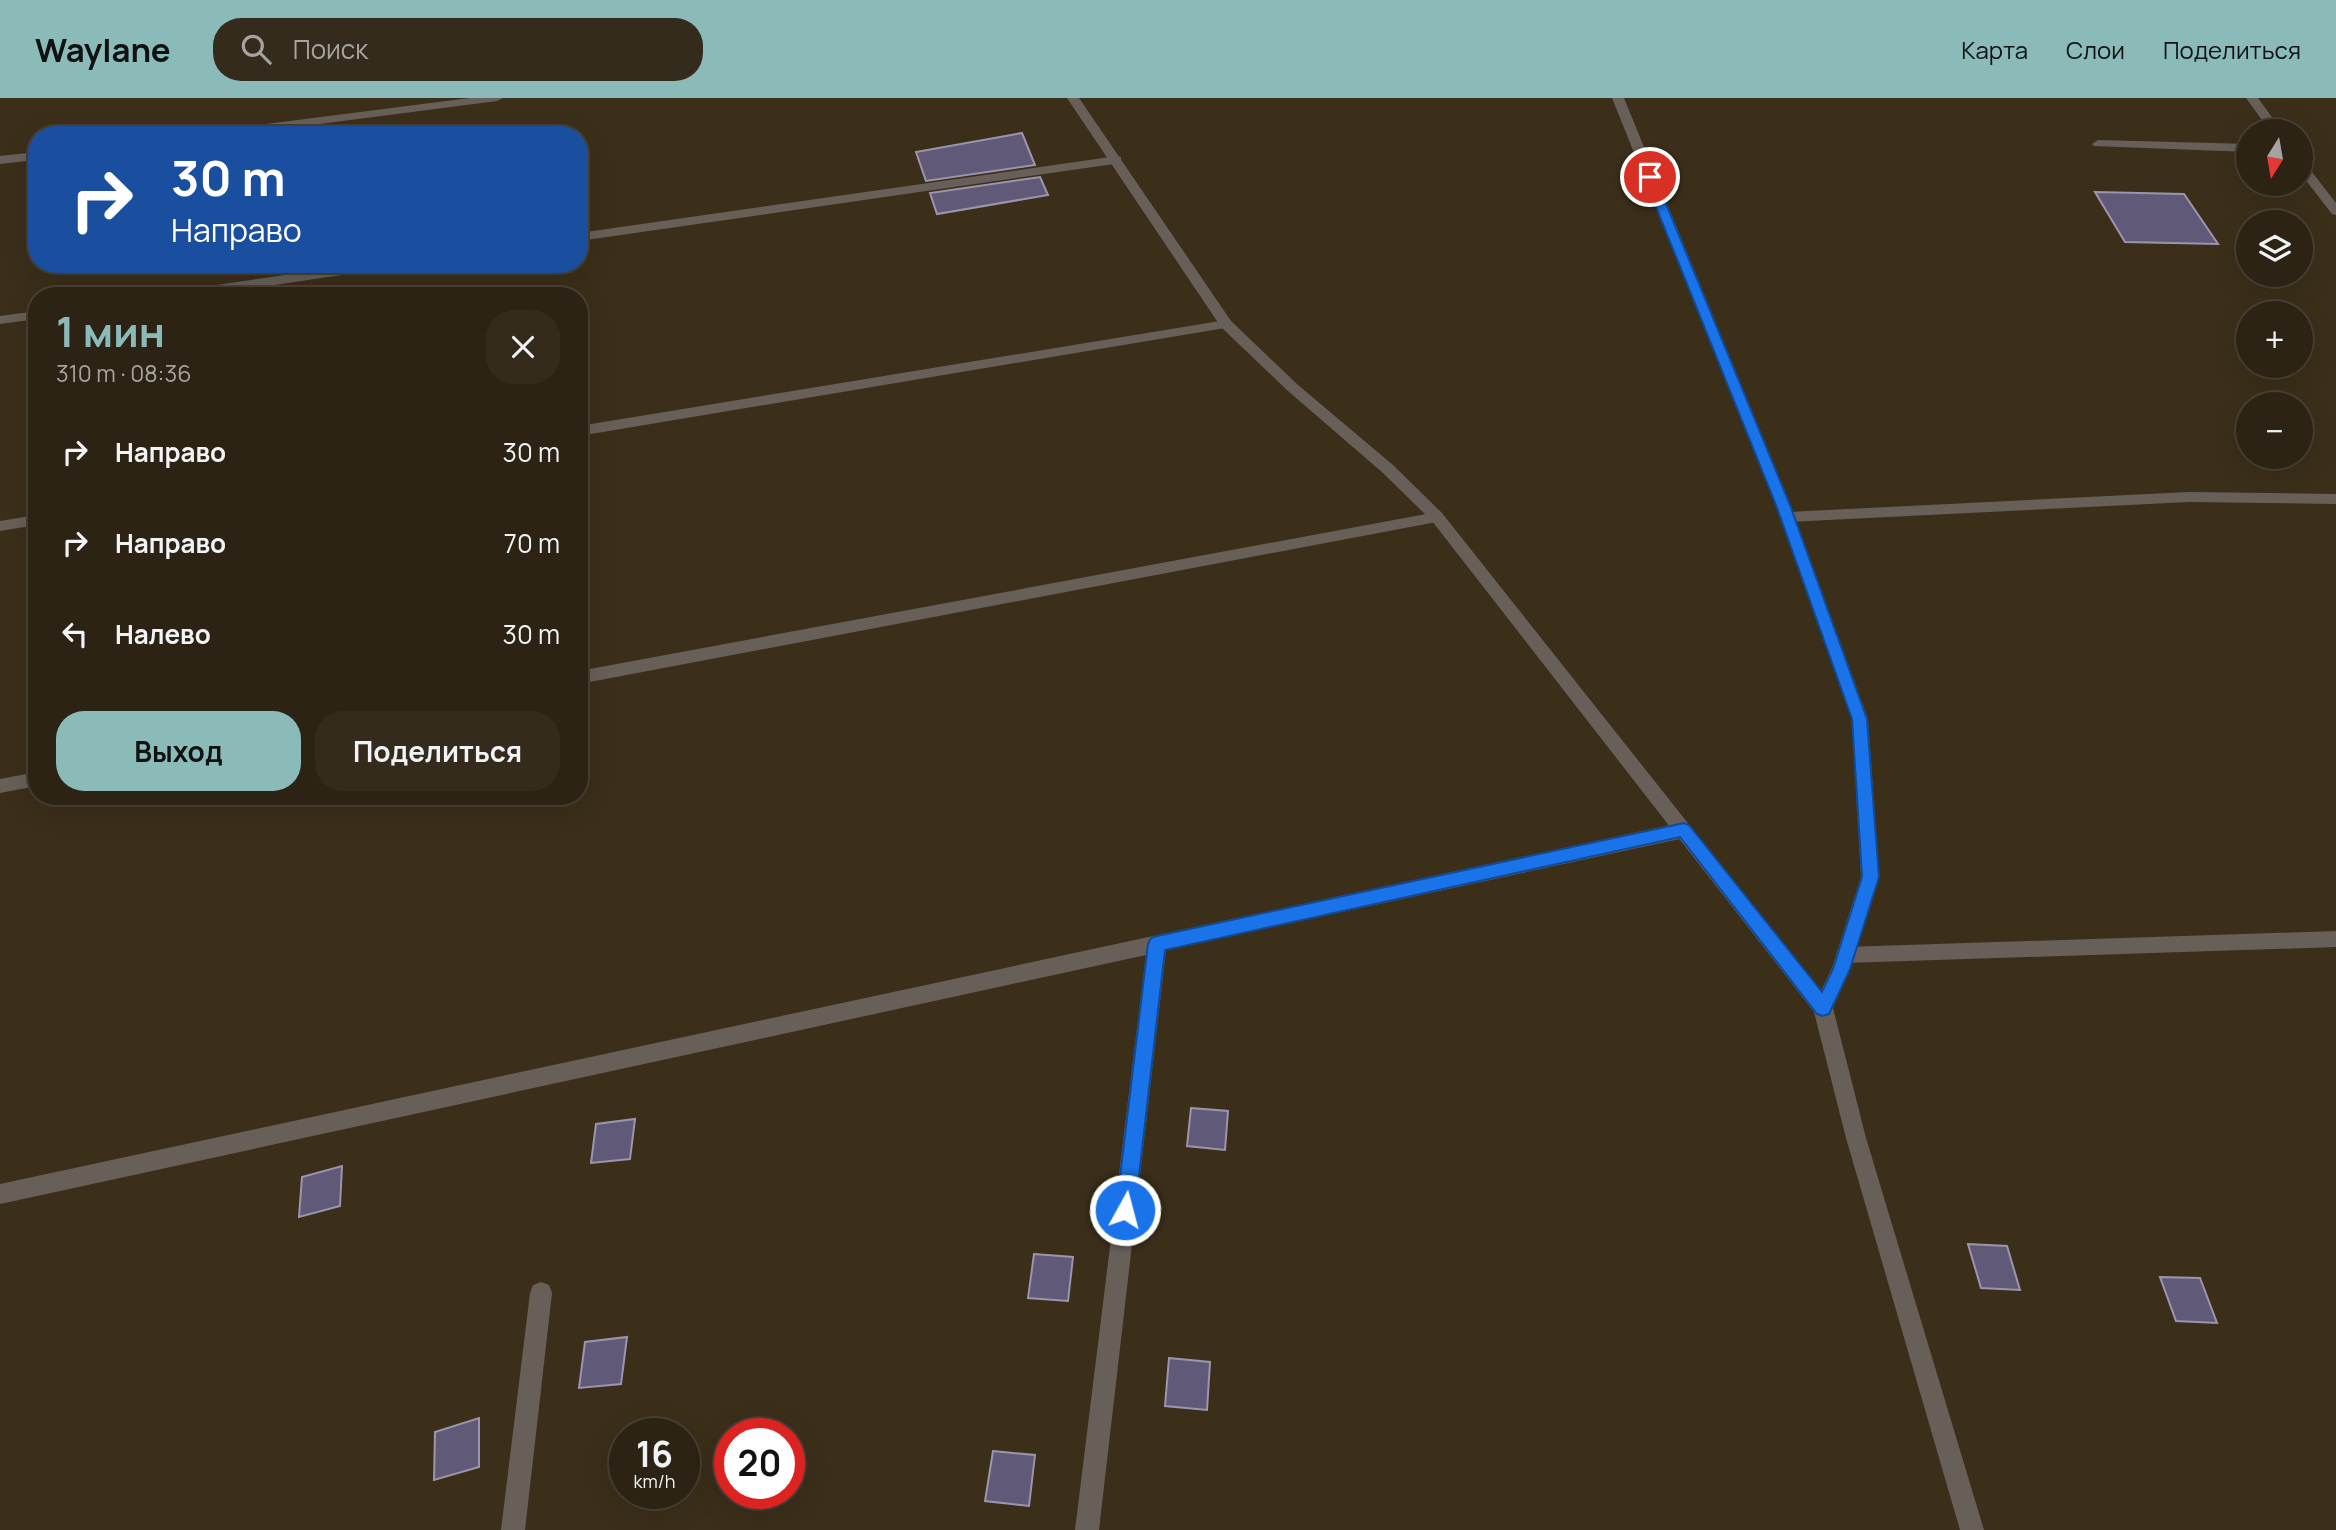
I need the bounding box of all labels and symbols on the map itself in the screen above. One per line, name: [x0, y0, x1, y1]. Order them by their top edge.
north arrow: [2236, 119, 2314, 196]
pin: [1620, 147, 1680, 207]
position arrow: [1088, 1173, 1162, 1247]
speed limit sign: 20: [714, 1418, 805, 1509]

